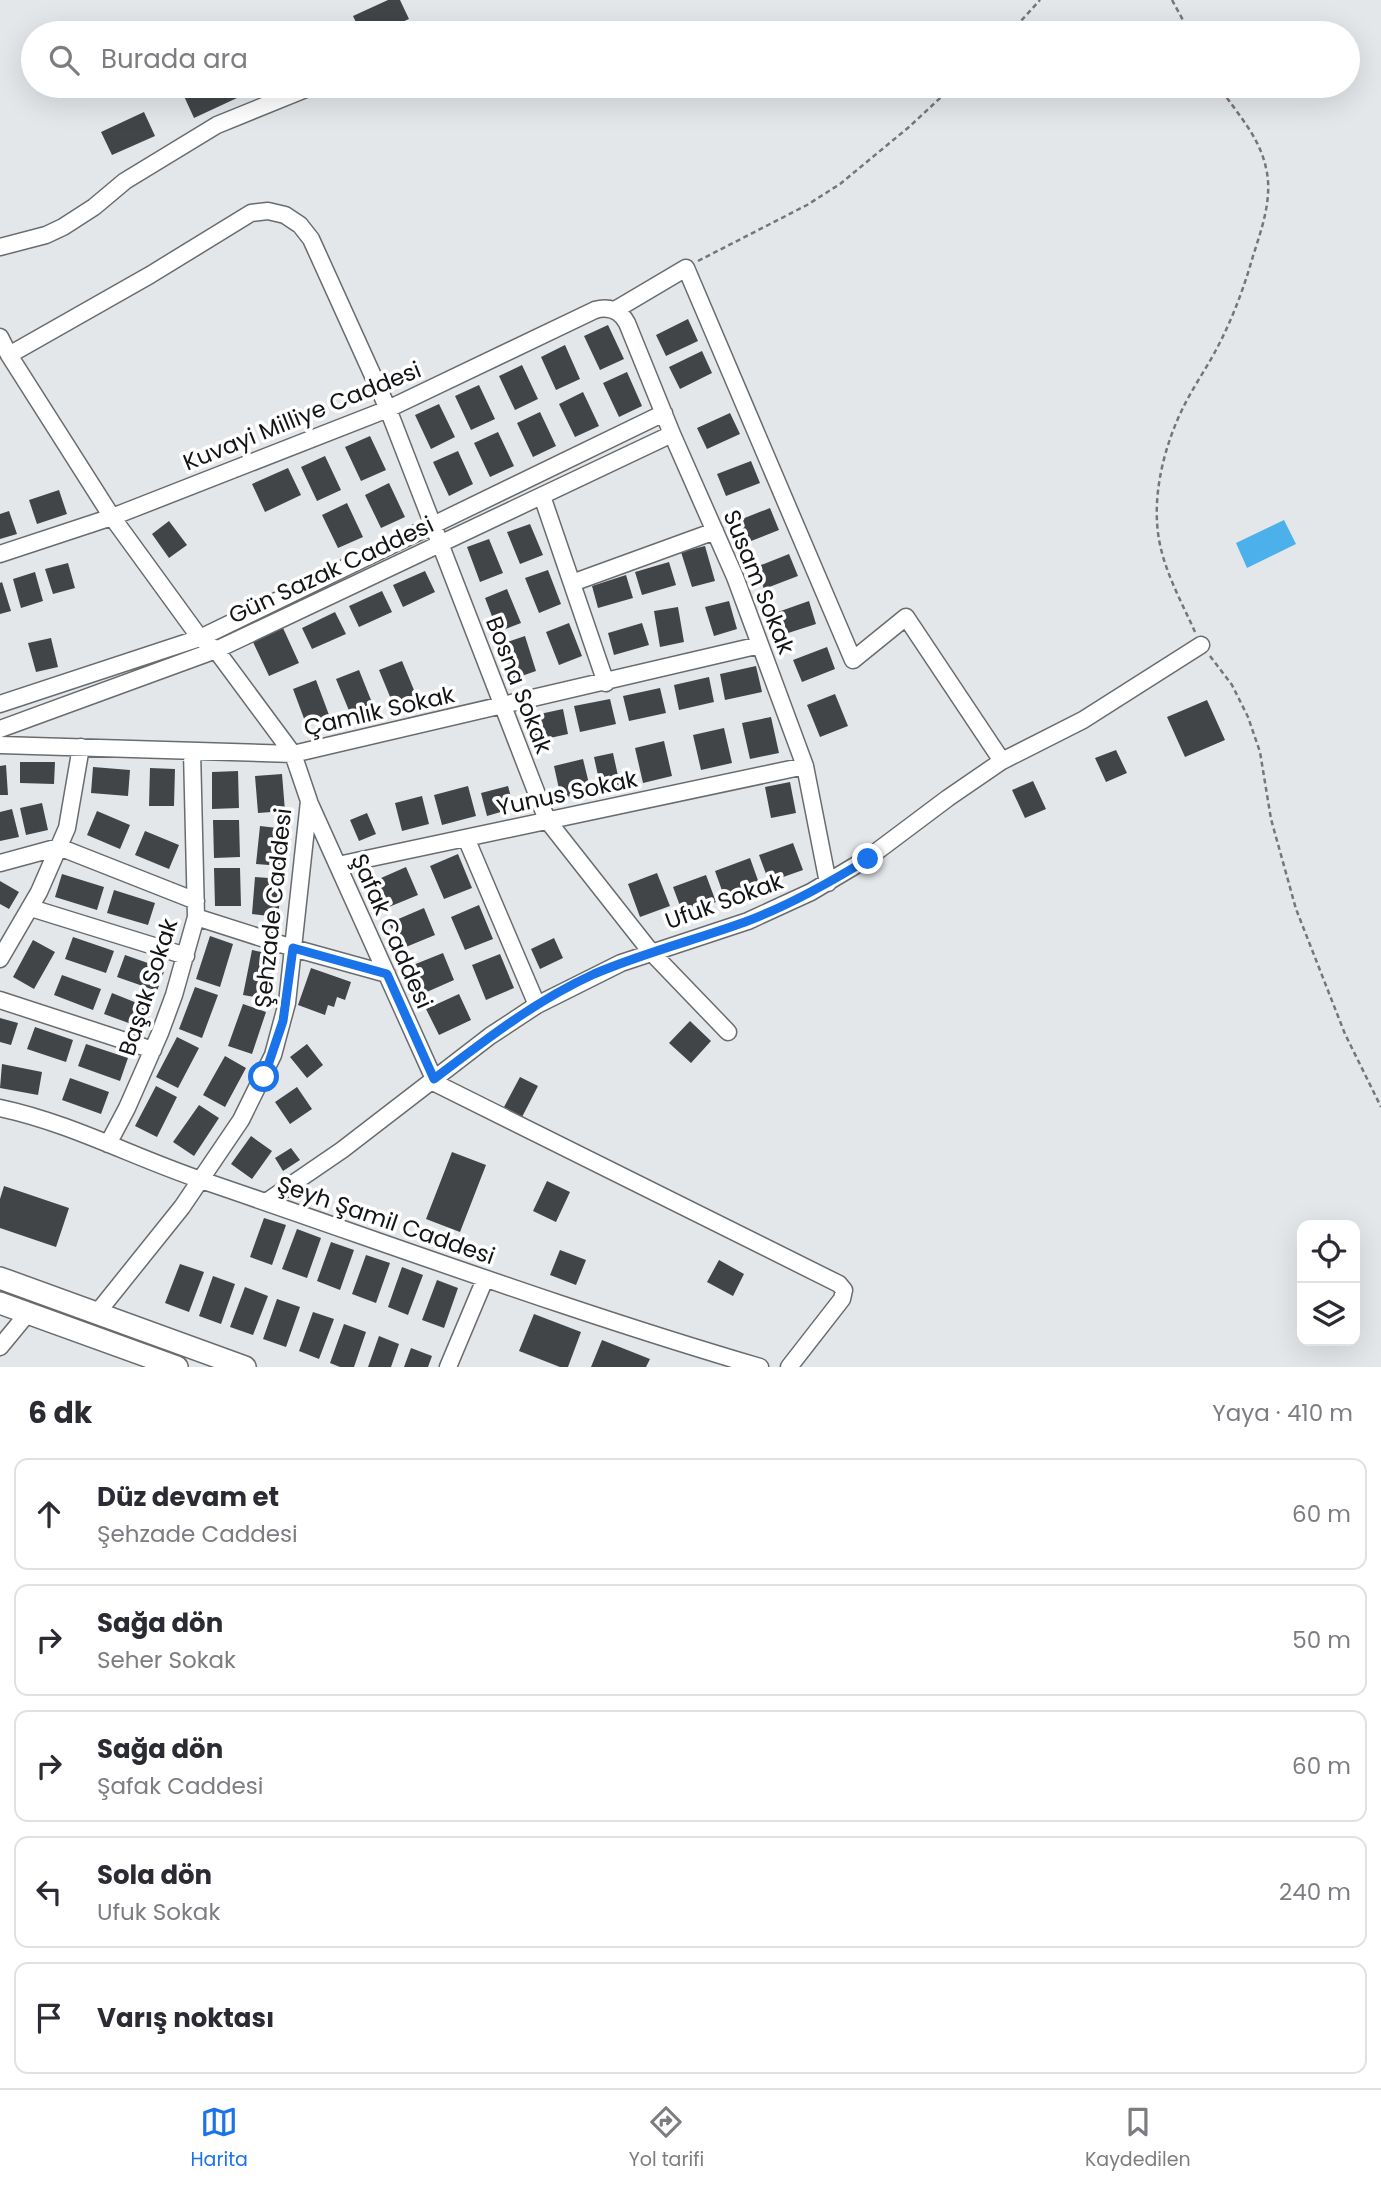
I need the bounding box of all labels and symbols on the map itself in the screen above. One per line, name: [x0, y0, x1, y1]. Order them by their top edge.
street label: Kuvayi Milliye Caddesi: [178, 354, 426, 478]
street label: Susam Sokak: [715, 505, 803, 659]
street label: Gün Sazak Caddesi: [223, 508, 439, 632]
street label: Bosna Sokak: [478, 612, 560, 758]
street label: Çamlık Sokak: [300, 678, 458, 744]
street label: Yunus Sokak: [494, 762, 641, 824]
street label: Şehzade Caddesi: [247, 806, 299, 1010]
route end: [852, 843, 883, 874]
street label: Şafak Caddesi: [344, 848, 440, 1014]
street label: Ufuk Sokak: [661, 865, 788, 937]
street label: Başak Sokak: [111, 914, 185, 1060]
route start: [248, 1061, 279, 1092]
street label: Şeyh Şamil Caddesi: [273, 1168, 499, 1272]

